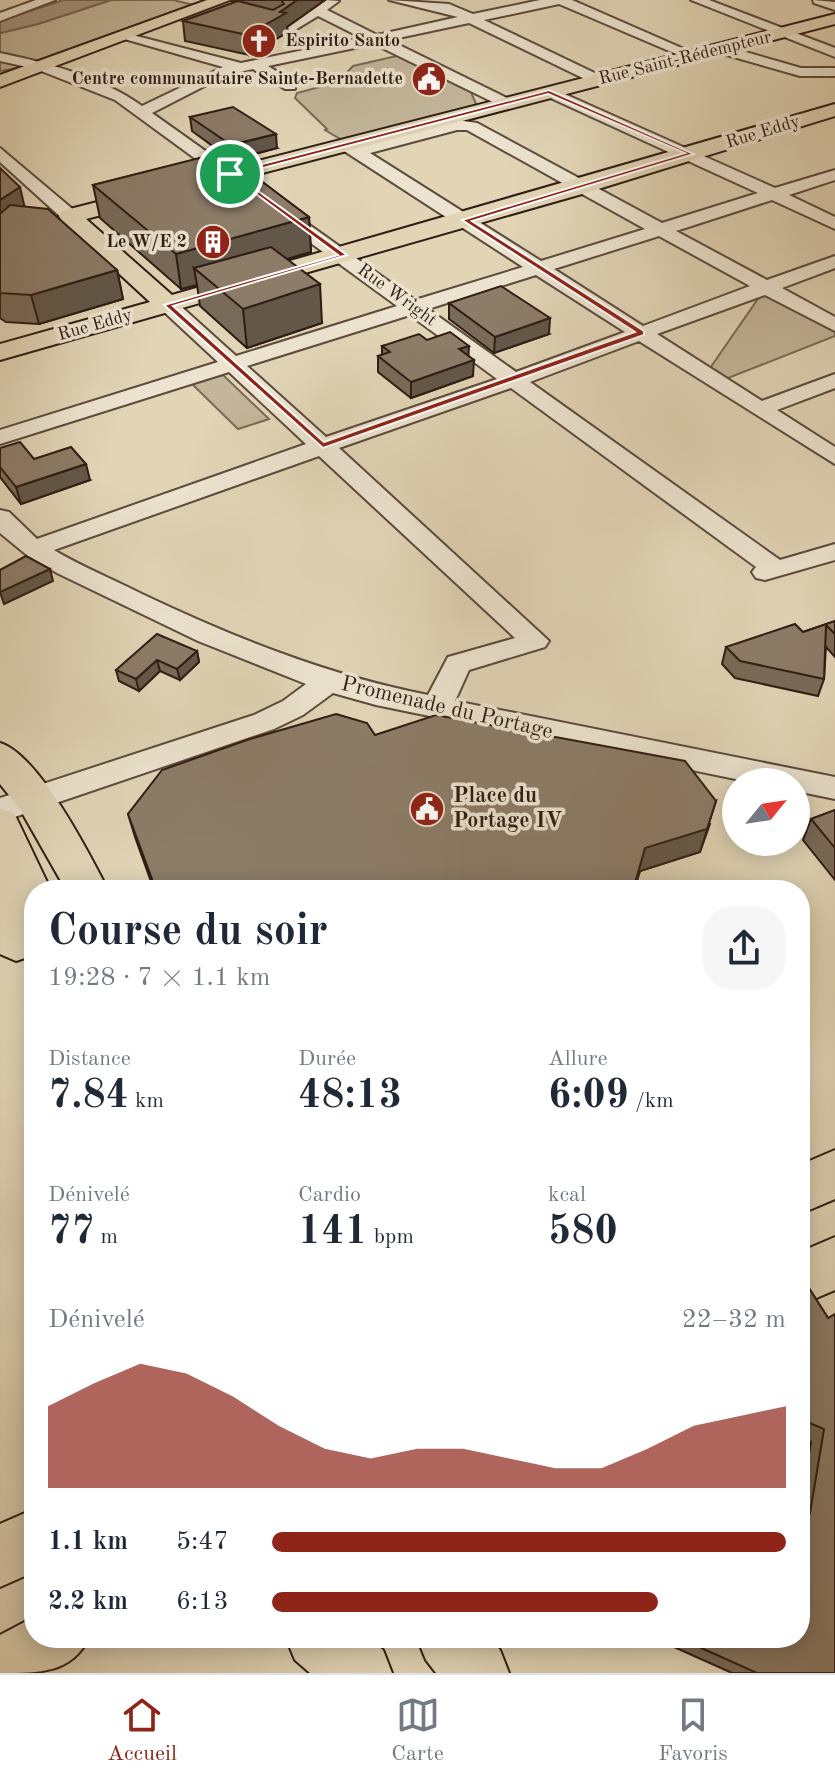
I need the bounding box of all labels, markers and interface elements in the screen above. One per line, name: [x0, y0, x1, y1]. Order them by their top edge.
church icon: Espirito Santo: [240, 22, 278, 60]
street label: Rue Saint-Rédempteur: [597, 28, 774, 88]
place label: Espirito Santo: [285, 32, 400, 50]
public building icon: Centre communautaire Sainte-Bernadette: [410, 60, 448, 98]
place label: Centre communautaire Sainte-Bernadette: [72, 70, 403, 88]
street label: Rue Eddy: [724, 112, 803, 152]
pin: [196, 140, 264, 208]
icon: arrive: [208, 152, 252, 196]
building icon: Le W/E 2: [194, 223, 232, 261]
place label: Le W/E 2: [106, 233, 187, 251]
street label: Rue Wright: [354, 260, 440, 330]
street label: Rue Eddy: [56, 306, 135, 344]
street label: Promenade du Portage: [339, 673, 555, 743]
north arrow: [722, 768, 810, 856]
map controls: [722, 768, 810, 856]
place label: Place du Portage IV: [453, 785, 563, 832]
public building icon: Place du Portage IV: [408, 790, 446, 828]
button: share: [702, 906, 786, 990]
text: Course du soir: [48, 910, 328, 954]
text: 19:28 · 7 × 1.1 km: [48, 965, 270, 991]
text: Distance: [48, 1048, 131, 1070]
text: Durée: [298, 1048, 356, 1070]
text: Allure: [548, 1048, 608, 1070]
text: 7.84: [48, 1077, 129, 1117]
text: 48:13: [298, 1077, 402, 1117]
text: 6:09: [548, 1077, 629, 1117]
text: km: [129, 1090, 164, 1112]
text: /km: [629, 1090, 674, 1112]
text: Dénivelé: [48, 1184, 130, 1206]
text: Cardio: [298, 1184, 361, 1206]
text: kcal: [548, 1184, 586, 1206]
text: 77: [48, 1213, 94, 1253]
text: 141: [298, 1213, 368, 1253]
text: 580: [548, 1213, 618, 1253]
text: m: [94, 1226, 118, 1248]
text: bpm: [368, 1226, 414, 1248]
text: Dénivelé: [48, 1307, 145, 1333]
text: 22–32 m: [682, 1307, 786, 1333]
text: 1.1 km: [48, 1529, 128, 1555]
text: 5:47: [176, 1529, 229, 1555]
text: 2.2 km: [48, 1589, 128, 1615]
text: 6:13: [176, 1589, 229, 1615]
tab: Accueil: [107, 1693, 177, 1768]
tab: Carte: [391, 1693, 444, 1768]
tab: Favoris: [658, 1693, 728, 1768]

